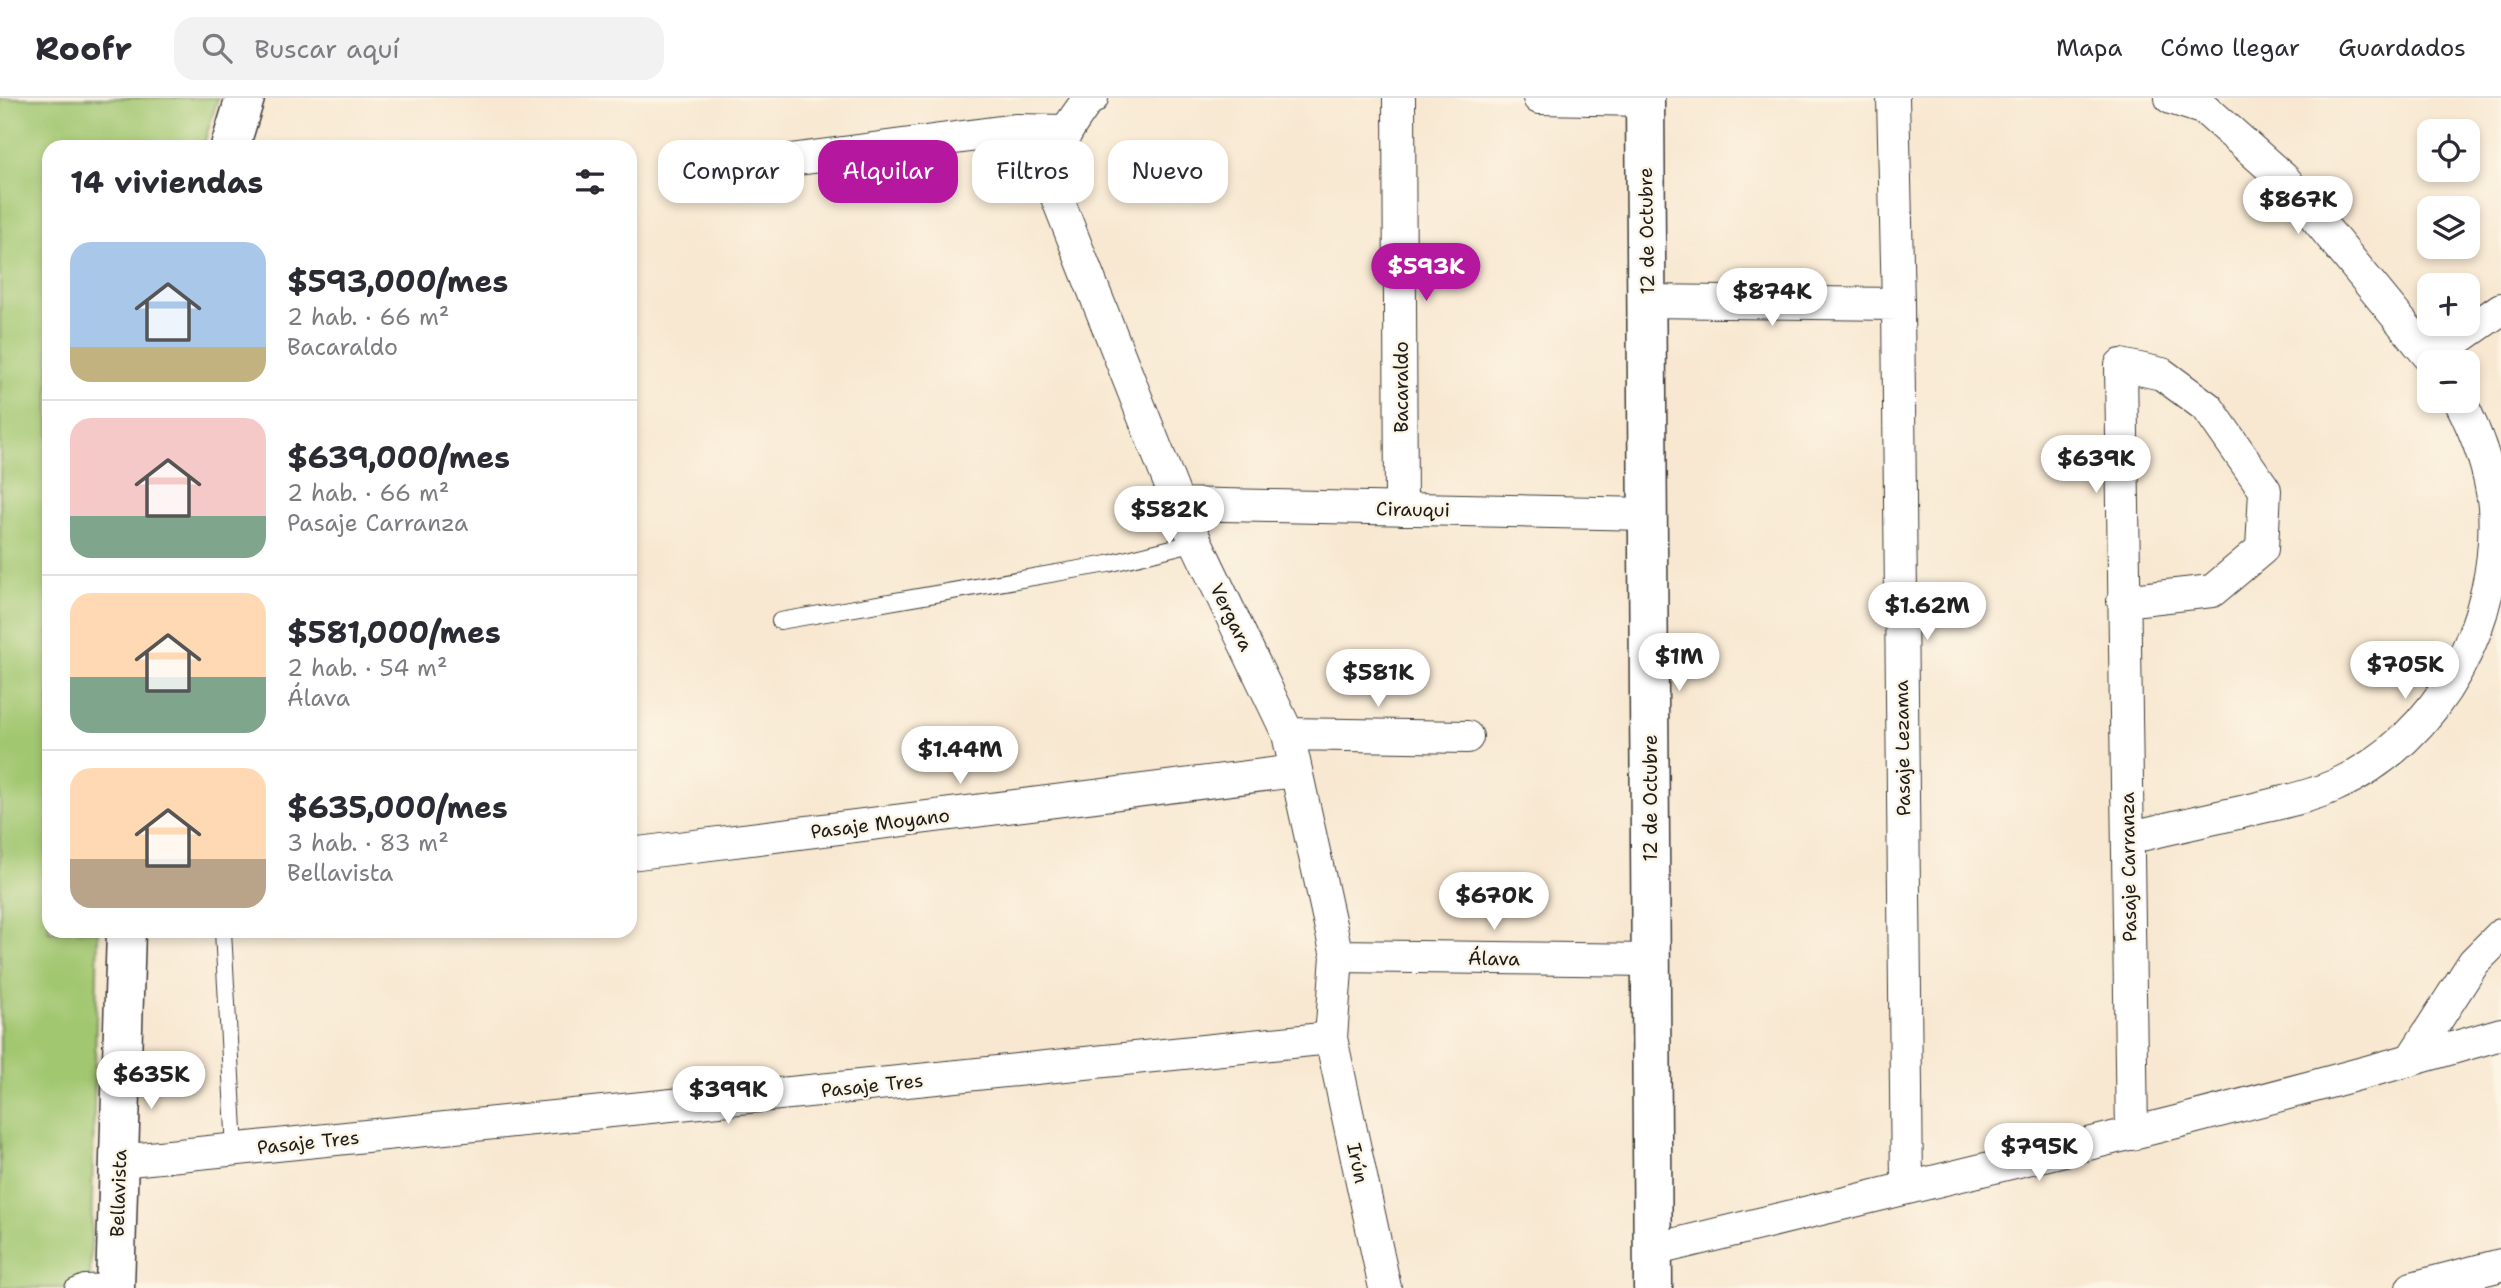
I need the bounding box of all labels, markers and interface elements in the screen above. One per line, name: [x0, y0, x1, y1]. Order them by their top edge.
search box: [174, 17, 664, 80]
text: Roofr: [35, 26, 132, 71]
icon: search: [198, 29, 236, 67]
text: Buscar aquí: [254, 31, 400, 66]
text: Mapa: [2056, 32, 2122, 64]
text: Cómo llegar: [2160, 32, 2300, 64]
text: Guardados: [2338, 32, 2466, 64]
map controls: [2417, 119, 2480, 413]
button: locate: [2417, 119, 2480, 182]
chip: Comprar: [658, 140, 804, 203]
chip: Alquilar: [818, 140, 958, 203]
chip: Filtros: [972, 140, 1094, 203]
chip: Nuevo: [1108, 140, 1228, 203]
text: 14 viviendas: [70, 162, 263, 203]
icon: filters: [571, 163, 609, 201]
street label: 12 de Octubre: [1633, 167, 1660, 295]
pin: $867K: [2249, 176, 2347, 236]
text: $867K: [2259, 184, 2337, 214]
button: layers: [2417, 196, 2480, 259]
pin: $593K: [1377, 244, 1475, 303]
text: $593K: [1387, 251, 1465, 281]
text: $593,000/mes: [287, 261, 508, 302]
pin: $874K: [1723, 268, 1821, 328]
icon: home: [126, 270, 210, 354]
button: +: [2417, 273, 2480, 336]
text: $874K: [1732, 276, 1812, 306]
text: 2 hab. · 66 m²: [287, 302, 449, 332]
text: Bacaraldo: [287, 332, 398, 362]
street label: Bacaraldo: [1389, 341, 1414, 433]
button: −: [2417, 350, 2480, 413]
pin: $639K: [2047, 436, 2145, 495]
text: $639,000/mes: [287, 437, 510, 478]
text: $639K: [2057, 443, 2135, 473]
icon: home: [126, 446, 210, 530]
text: 2 hab. · 66 m²: [287, 478, 449, 508]
pin: $582K: [1120, 486, 1218, 546]
text: $582K: [1130, 494, 1208, 524]
street label: Cirauqui: [1376, 496, 1450, 523]
text: Pasaje Carranza: [287, 508, 468, 538]
street label: Vergara: [1204, 579, 1259, 655]
pin: $1.62M: [1870, 582, 1984, 642]
text: $1.62M: [1884, 590, 1970, 620]
text: $581,000/mes: [287, 612, 501, 653]
icon: home: [126, 621, 210, 705]
pin: $1M: [1645, 634, 1713, 693]
text: $1M: [1654, 641, 1704, 671]
pin: $705K: [2356, 642, 2454, 701]
text: $705K: [2366, 649, 2444, 679]
pin: $581K: [1329, 650, 1427, 709]
text: 2 hab. · 54 m²: [287, 653, 447, 683]
text: $581K: [1342, 657, 1414, 687]
street label: Pasaje Lezama: [1889, 680, 1916, 816]
text: Álava: [287, 683, 350, 713]
pin: $1.44M: [903, 726, 1017, 786]
text: $1.44M: [917, 734, 1003, 764]
street label: 12 de Octubre: [1638, 734, 1663, 862]
text: $635,000/mes: [287, 787, 508, 828]
street label: Pasaje Carranza: [2115, 792, 2142, 942]
icon: home: [126, 796, 210, 880]
street label: Pasaje Moyano: [809, 803, 951, 844]
text: 3 hab. · 83 m²: [287, 828, 449, 858]
text: Bellavista: [287, 858, 393, 888]
pin: $670K: [1445, 872, 1543, 932]
text: $670K: [1455, 880, 1533, 910]
street label: Álava: [1468, 945, 1520, 971]
pin: $635K: [102, 1052, 200, 1111]
text: $635K: [112, 1059, 190, 1089]
pin: $399K: [679, 1066, 777, 1126]
street label: Pasaje Tres: [820, 1068, 924, 1103]
text: $399K: [689, 1074, 767, 1104]
pin: $795K: [1990, 1124, 2088, 1183]
street label: Pasaje Tres: [256, 1125, 360, 1160]
text: $795K: [2000, 1131, 2078, 1161]
street label: Irún: [1341, 1141, 1374, 1186]
street label: Bellavista: [104, 1148, 133, 1237]

